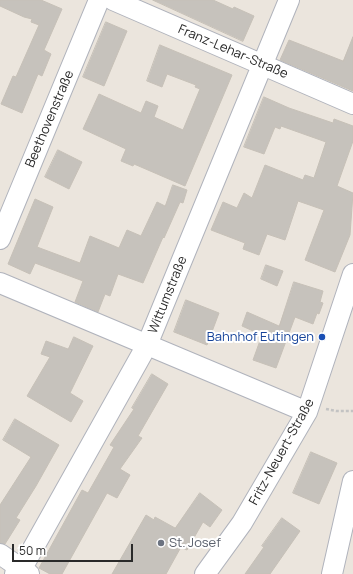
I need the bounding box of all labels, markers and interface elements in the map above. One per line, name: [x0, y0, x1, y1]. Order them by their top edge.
street label: Franz-Lehar-Straße: [176, 22, 290, 82]
street label: Beethovenstraße: [22, 68, 78, 170]
street label: Wittumstraße: [145, 254, 191, 336]
place label: Bahnhof Eutingen: [207, 329, 314, 345]
marker: Bahnhof Eutingen: [317, 332, 327, 342]
street label: Fritz-Neuert-Straße: [246, 396, 318, 508]
place label: St. Josef: [169, 535, 221, 551]
scale bar: [14, 536, 135, 562]
marker: St. Josef: [156, 538, 166, 548]
text: 50 m: [19, 542, 46, 559]

